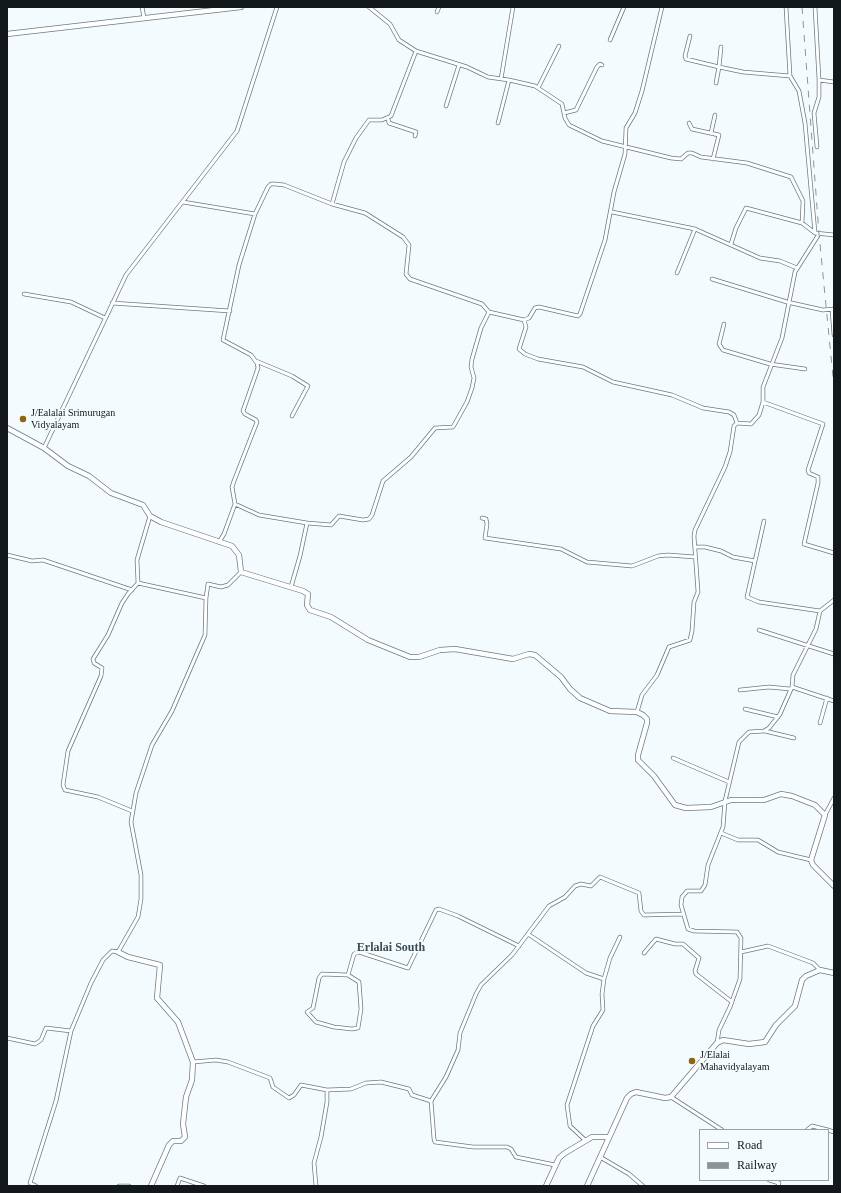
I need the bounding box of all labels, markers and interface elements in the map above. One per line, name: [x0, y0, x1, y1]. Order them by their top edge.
place label: J/Ealalai Srimurugan Vidyalayam: [31, 407, 115, 430]
marker: J/Ealalai Srimurugan Vidyalayam: [18, 414, 28, 424]
district label: Erlalai South: [357, 941, 425, 955]
place label: J/Elalai Mahavidyalayam: [700, 1049, 769, 1072]
marker: J/Elalai Mahavidyalayam: [687, 1056, 697, 1066]
legend: [699, 1129, 829, 1181]
text: Road: [737, 1138, 762, 1152]
text: Railway: [737, 1158, 777, 1172]

